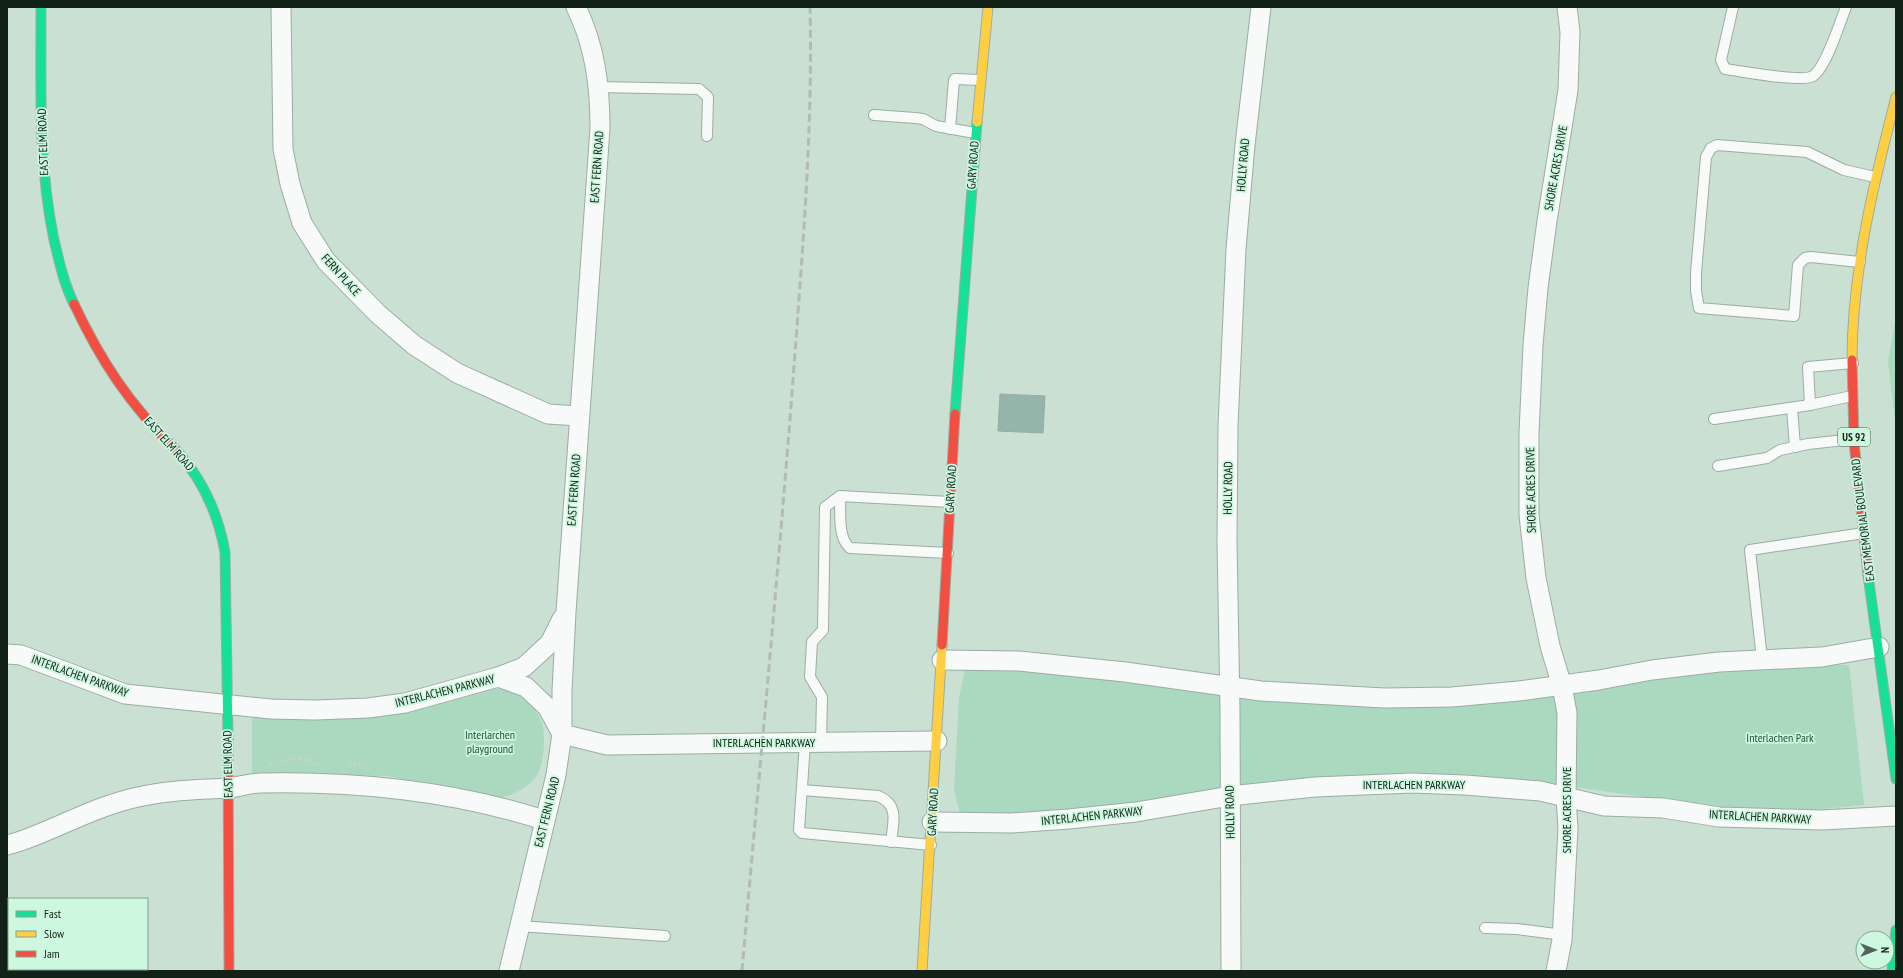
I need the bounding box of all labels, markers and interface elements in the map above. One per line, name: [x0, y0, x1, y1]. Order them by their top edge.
street label: EAST ELM ROAD: [34, 108, 51, 176]
street label: SHORE ACRES DRIVE: [1541, 124, 1570, 212]
street label: EAST FERN ROAD: [587, 130, 606, 203]
street label: HOLLY ROAD: [1233, 138, 1252, 192]
street label: GARY ROAD: [963, 140, 982, 190]
street label: FERN PLACE: [319, 251, 364, 299]
street label: EAST ELM ROAD: [141, 414, 198, 474]
road number: US 92: [1838, 428, 1870, 446]
street label: SHORE ACRES DRIVE: [1522, 447, 1539, 533]
street label: EAST FERN ROAD: [564, 453, 583, 526]
street label: EAST MEMORIAL BOULEVARD: [1848, 458, 1877, 582]
street label: HOLLY ROAD: [1220, 461, 1235, 515]
street label: GARY ROAD: [942, 464, 959, 513]
street label: INTERLACHEN PARKWAY: [30, 651, 131, 700]
street label: INTERLACHEN PARKWAY: [393, 671, 497, 710]
park label: Interlarchen playground: [465, 727, 515, 756]
street label: EAST ELM ROAD: [219, 730, 236, 798]
park label: Interlachen Park: [1746, 730, 1814, 745]
street label: INTERLACHEN PARKWAY: [713, 735, 816, 750]
street label: SHORE ACRES DRIVE: [1559, 767, 1574, 853]
street label: EAST FERN ROAD: [531, 775, 563, 849]
street label: INTERLACHEN PARKWAY: [1363, 777, 1466, 792]
street label: HOLLY ROAD: [1222, 785, 1237, 839]
street label: GARY ROAD: [924, 787, 941, 836]
street label: INTERLACHEN PARKWAY: [1040, 803, 1144, 828]
street label: INTERLACHEN PARKWAY: [1709, 806, 1812, 827]
legend: [8, 898, 148, 970]
text: Fast: [44, 906, 62, 921]
text: Slow: [44, 926, 65, 941]
north arrow: [1855, 930, 1895, 970]
text: Jam: [43, 946, 60, 961]
text: N: [1878, 947, 1892, 953]

